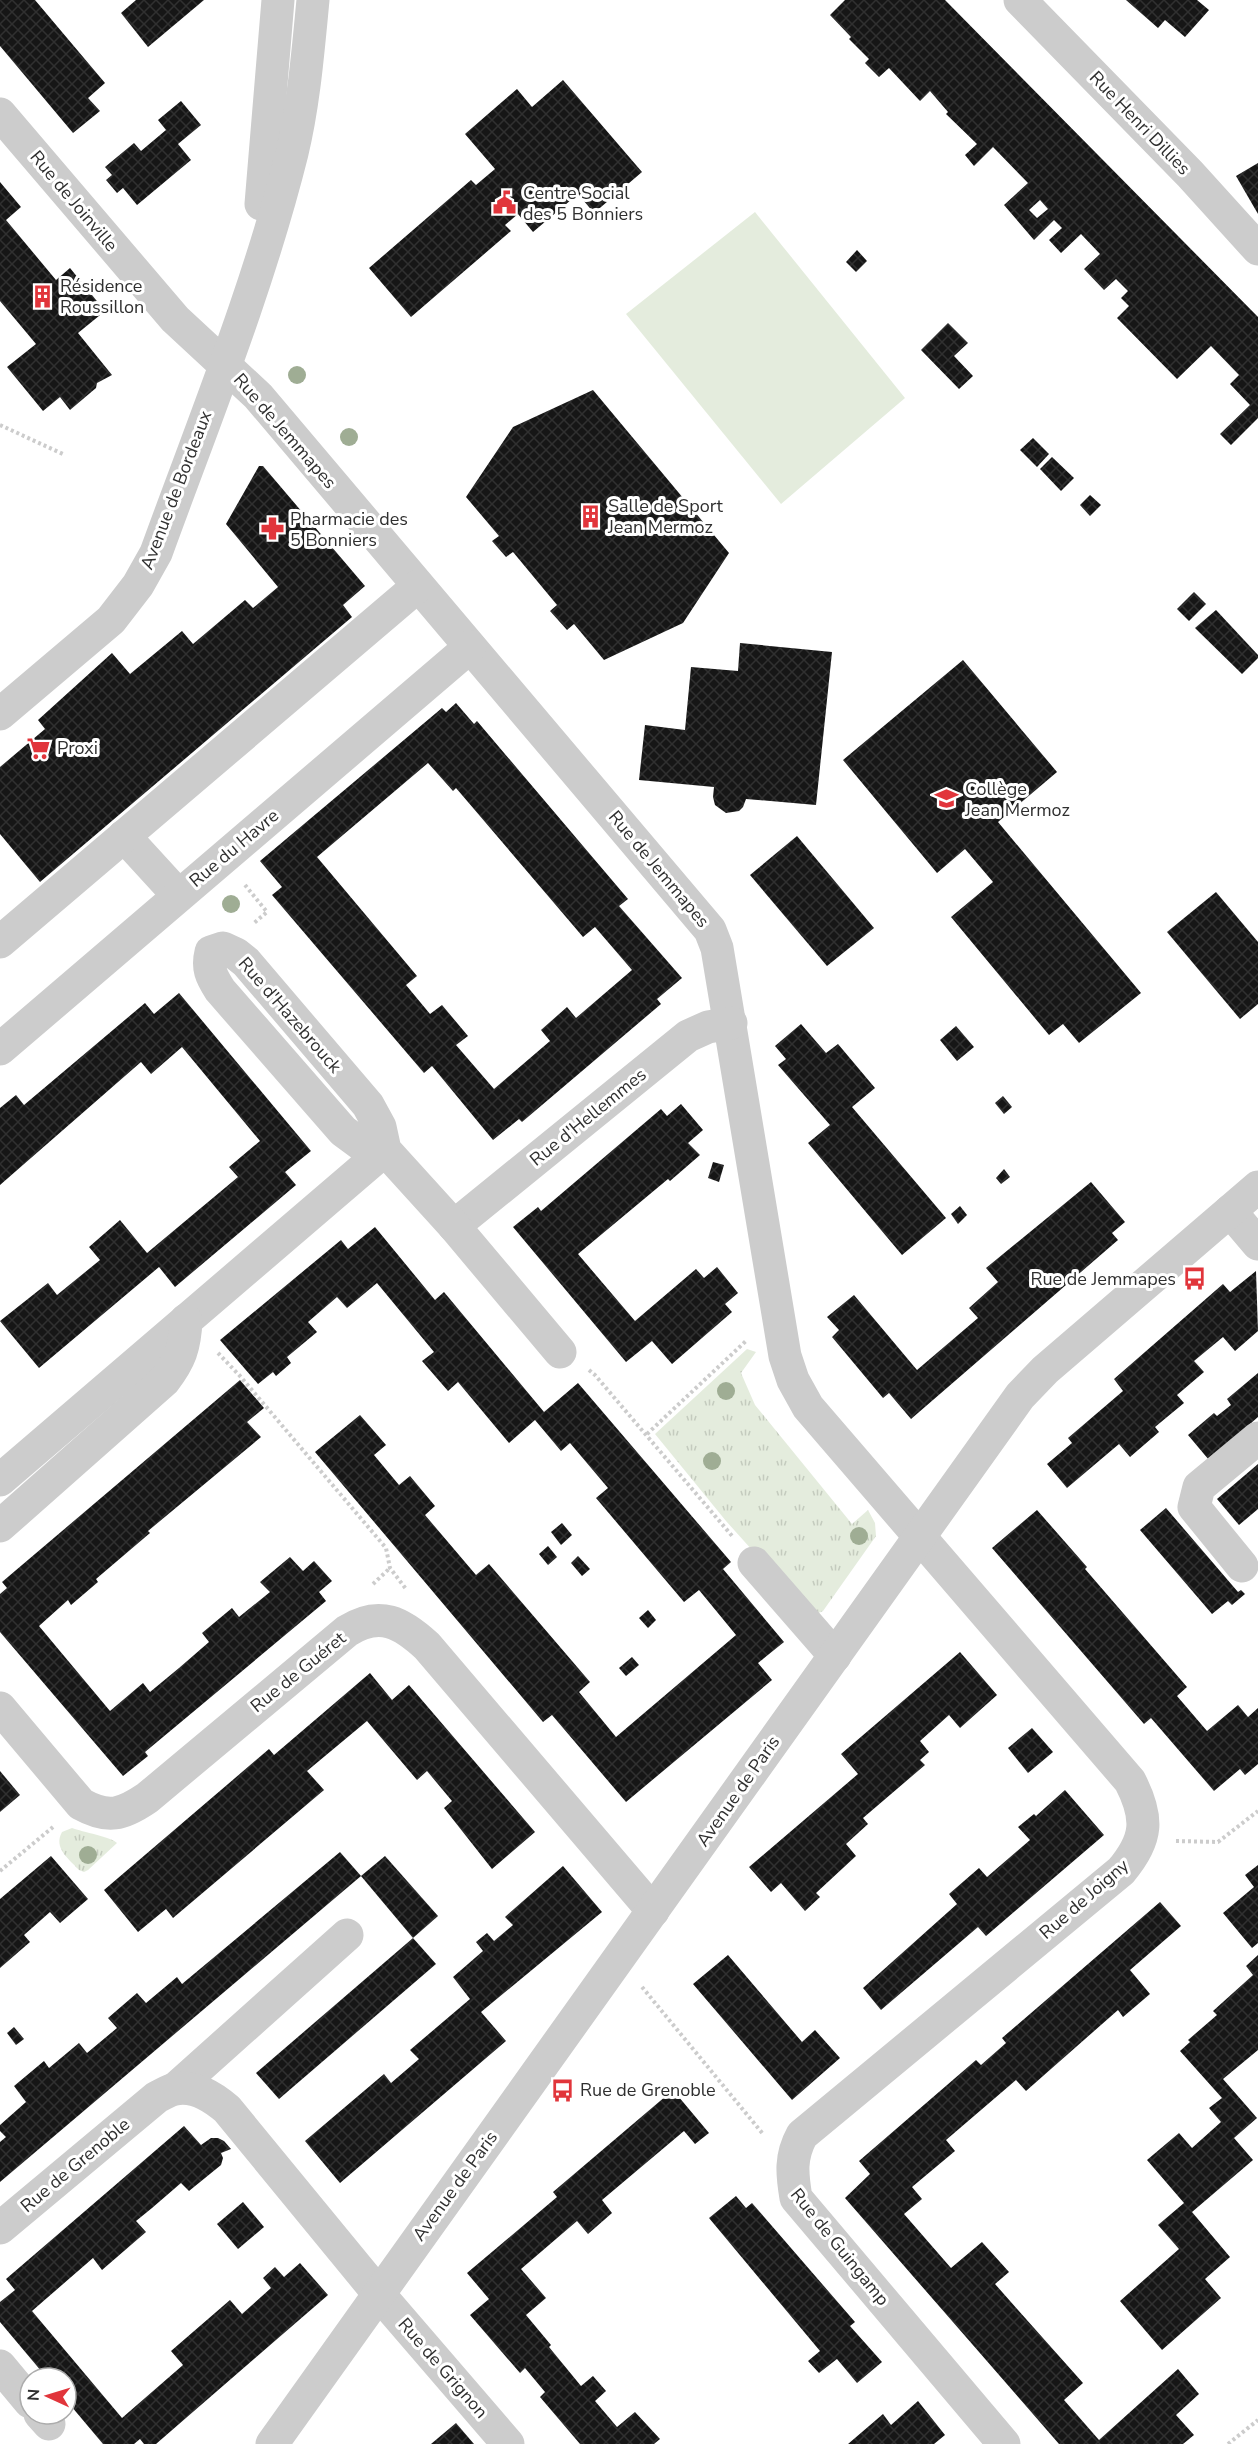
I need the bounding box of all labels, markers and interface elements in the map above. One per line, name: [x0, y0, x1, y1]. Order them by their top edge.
street label: Rue Henri Dillies: [1084, 66, 1196, 180]
street label: Rue de Joinville: [25, 145, 123, 257]
place label: Centre Social des 5 Bonniers: [523, 181, 643, 226]
public building icon: Centre Social des 5 Bonniers: [492, 190, 518, 216]
place label: Résidence Roussillon: [60, 274, 144, 319]
building icon: Résidence Roussillon: [29, 283, 55, 309]
street label: Rue de Jemmapes: [228, 368, 342, 494]
street label: Avenue de Bordeaux: [135, 407, 218, 573]
place label: Salle de Sport Jean Mermoz: [607, 494, 724, 539]
building icon: Salle de Sport Jean Mermoz: [577, 503, 603, 529]
place label: Pharmacie des 5 Bonniers: [290, 507, 408, 552]
pharmacy icon: Pharmacie des 5 Bonniers: [259, 516, 285, 542]
supermarket icon: Proxi: [26, 735, 52, 761]
place label: Proxi: [57, 736, 98, 760]
place label: Collège Jean Mermoz: [964, 777, 1070, 822]
school or university icon: Collège Jean Mermoz: [934, 786, 960, 812]
street label: Rue du Havre: [184, 803, 284, 893]
street label: Rue de Jemmapes: [603, 806, 715, 932]
street label: Rue d'Hazebrouck: [233, 952, 348, 1079]
street label: Rue d'Hellemmes: [525, 1063, 651, 1171]
bus stop icon: Rue de Jemmapes: [1181, 1266, 1207, 1292]
place label: Rue de Jemmapes: [1030, 1267, 1176, 1291]
street label: Rue de Guéret: [245, 1626, 351, 1718]
street label: Avenue de Paris: [691, 1731, 785, 1851]
street label: Rue de Joigny: [1034, 1853, 1134, 1944]
bus stop icon: Rue de Grenoble: [549, 2077, 575, 2103]
place label: Rue de Grenoble: [580, 2078, 716, 2102]
street label: Rue de Grenoble: [15, 2112, 135, 2218]
street label: Avenue de Paris: [407, 2126, 503, 2246]
street label: Rue de Guingamp: [785, 2183, 895, 2311]
street label: Rue de Grignon: [393, 2313, 493, 2423]
north arrow: [18, 2366, 78, 2426]
text: N: [23, 2388, 45, 2402]

